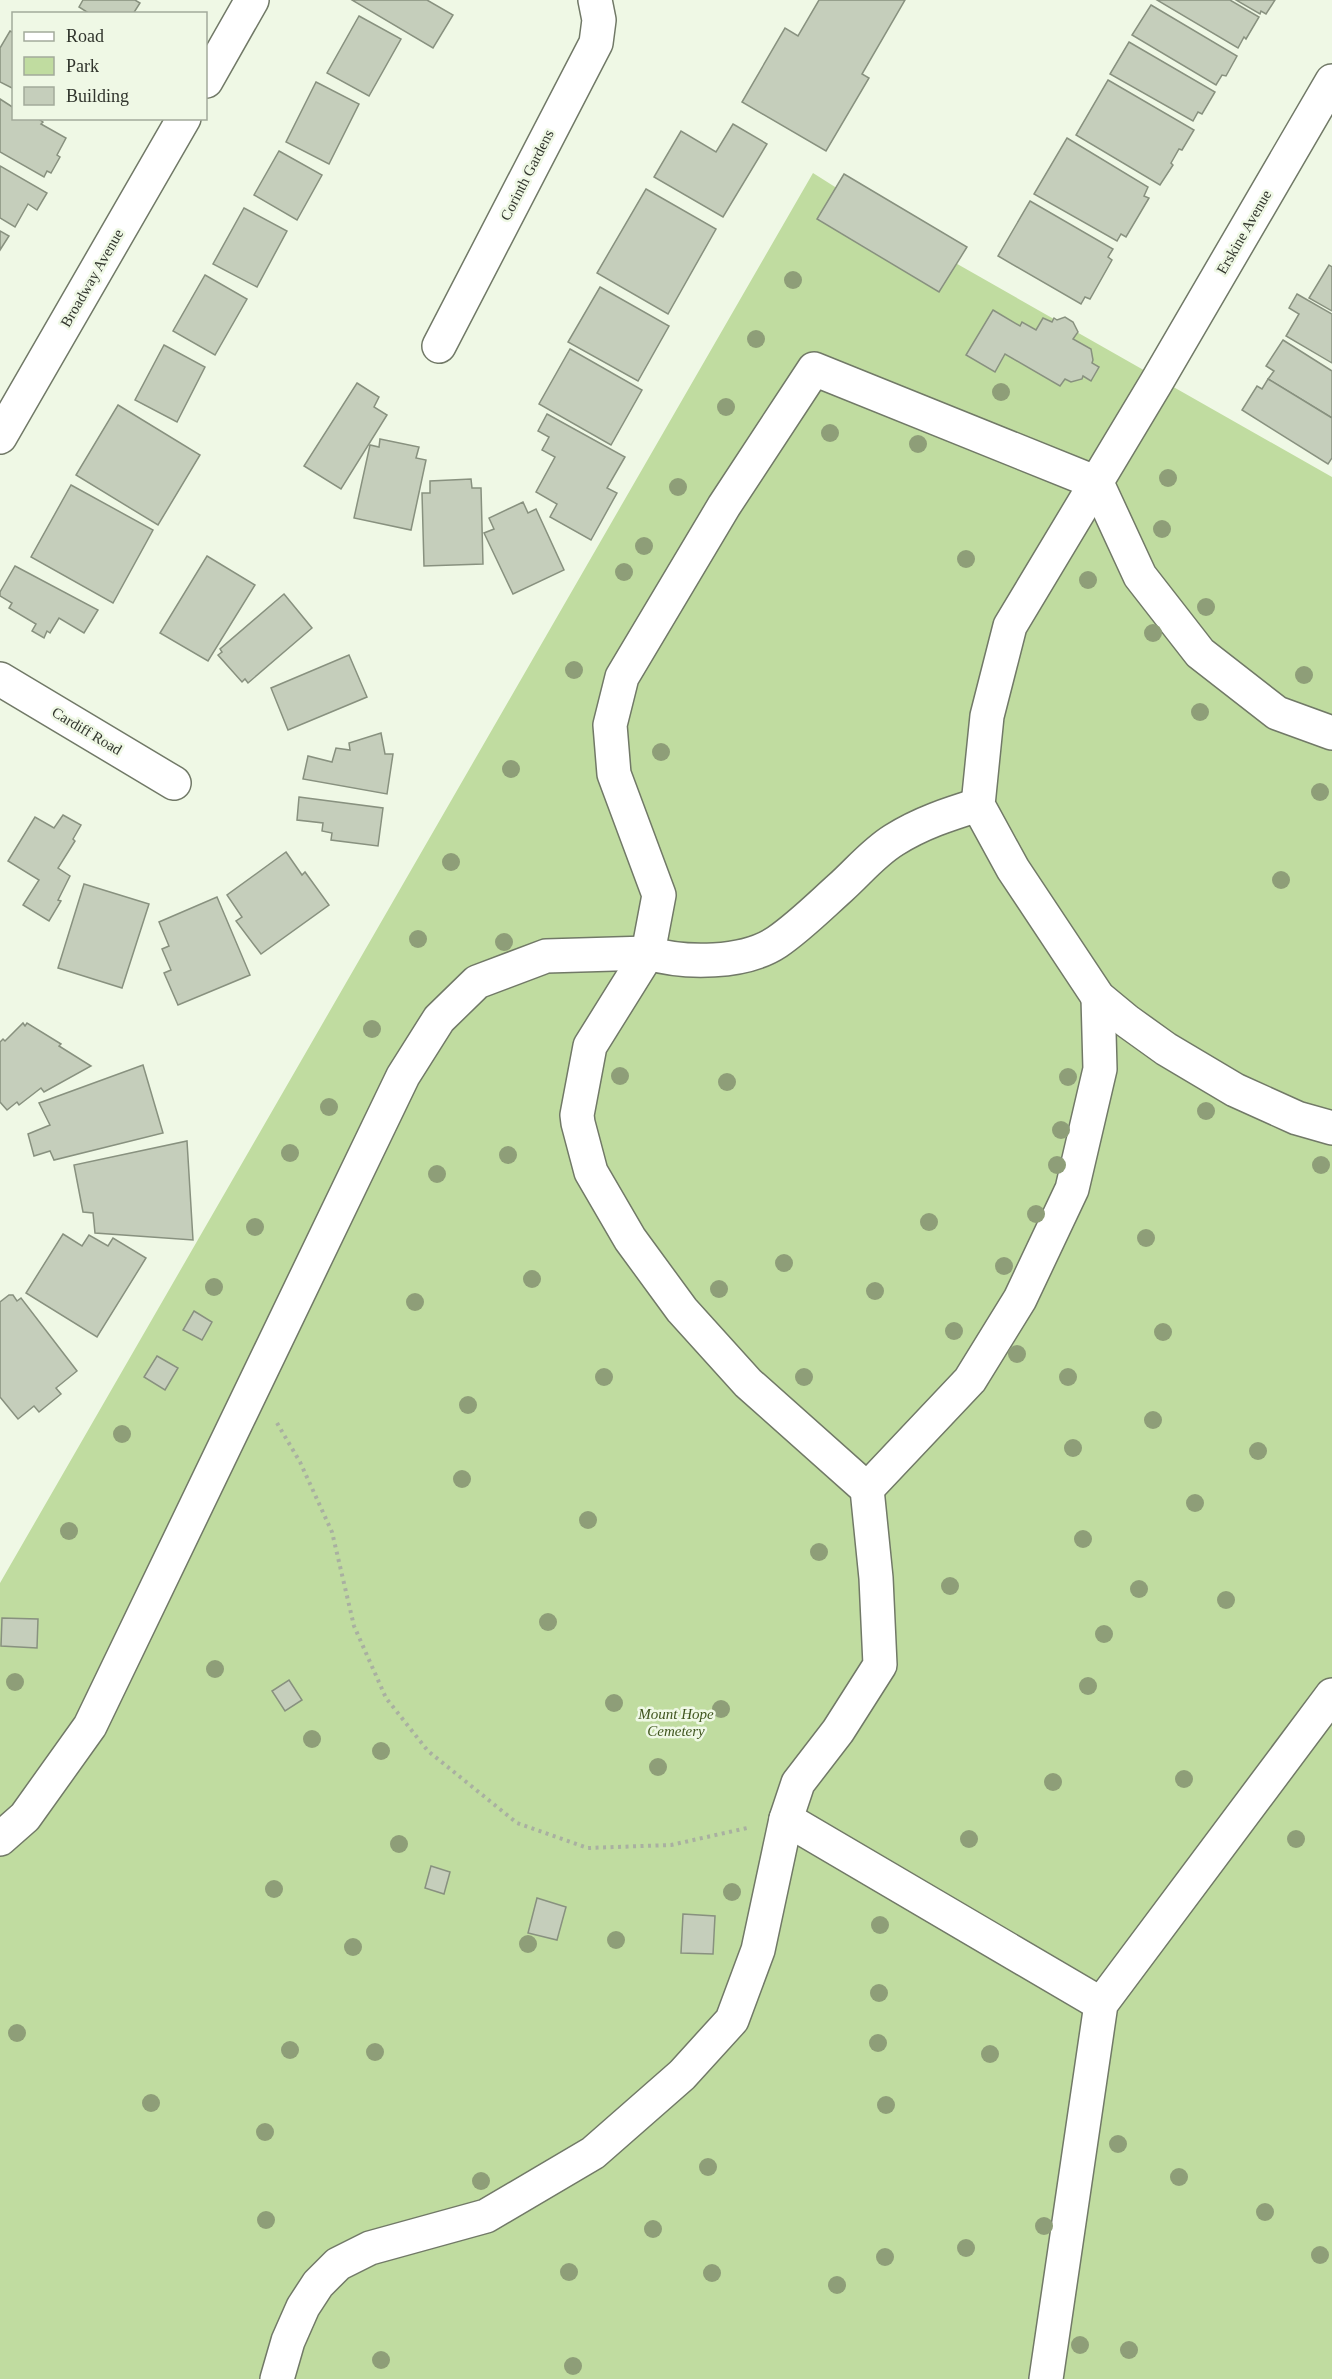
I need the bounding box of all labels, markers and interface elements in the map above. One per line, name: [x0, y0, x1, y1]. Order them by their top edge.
legend: [12, 12, 207, 120]
text: Road: [66, 26, 104, 46]
text: Park: [66, 56, 99, 76]
text: Building: [66, 86, 129, 106]
street label: Corinth Gardens: [497, 127, 557, 223]
street label: Erskine Avenue: [1214, 187, 1275, 277]
street label: Broadway Avenue: [58, 226, 127, 330]
street label: Cardiff Road: [49, 704, 125, 758]
park label: Mount Hope Cemetery: [637, 1706, 714, 1739]

